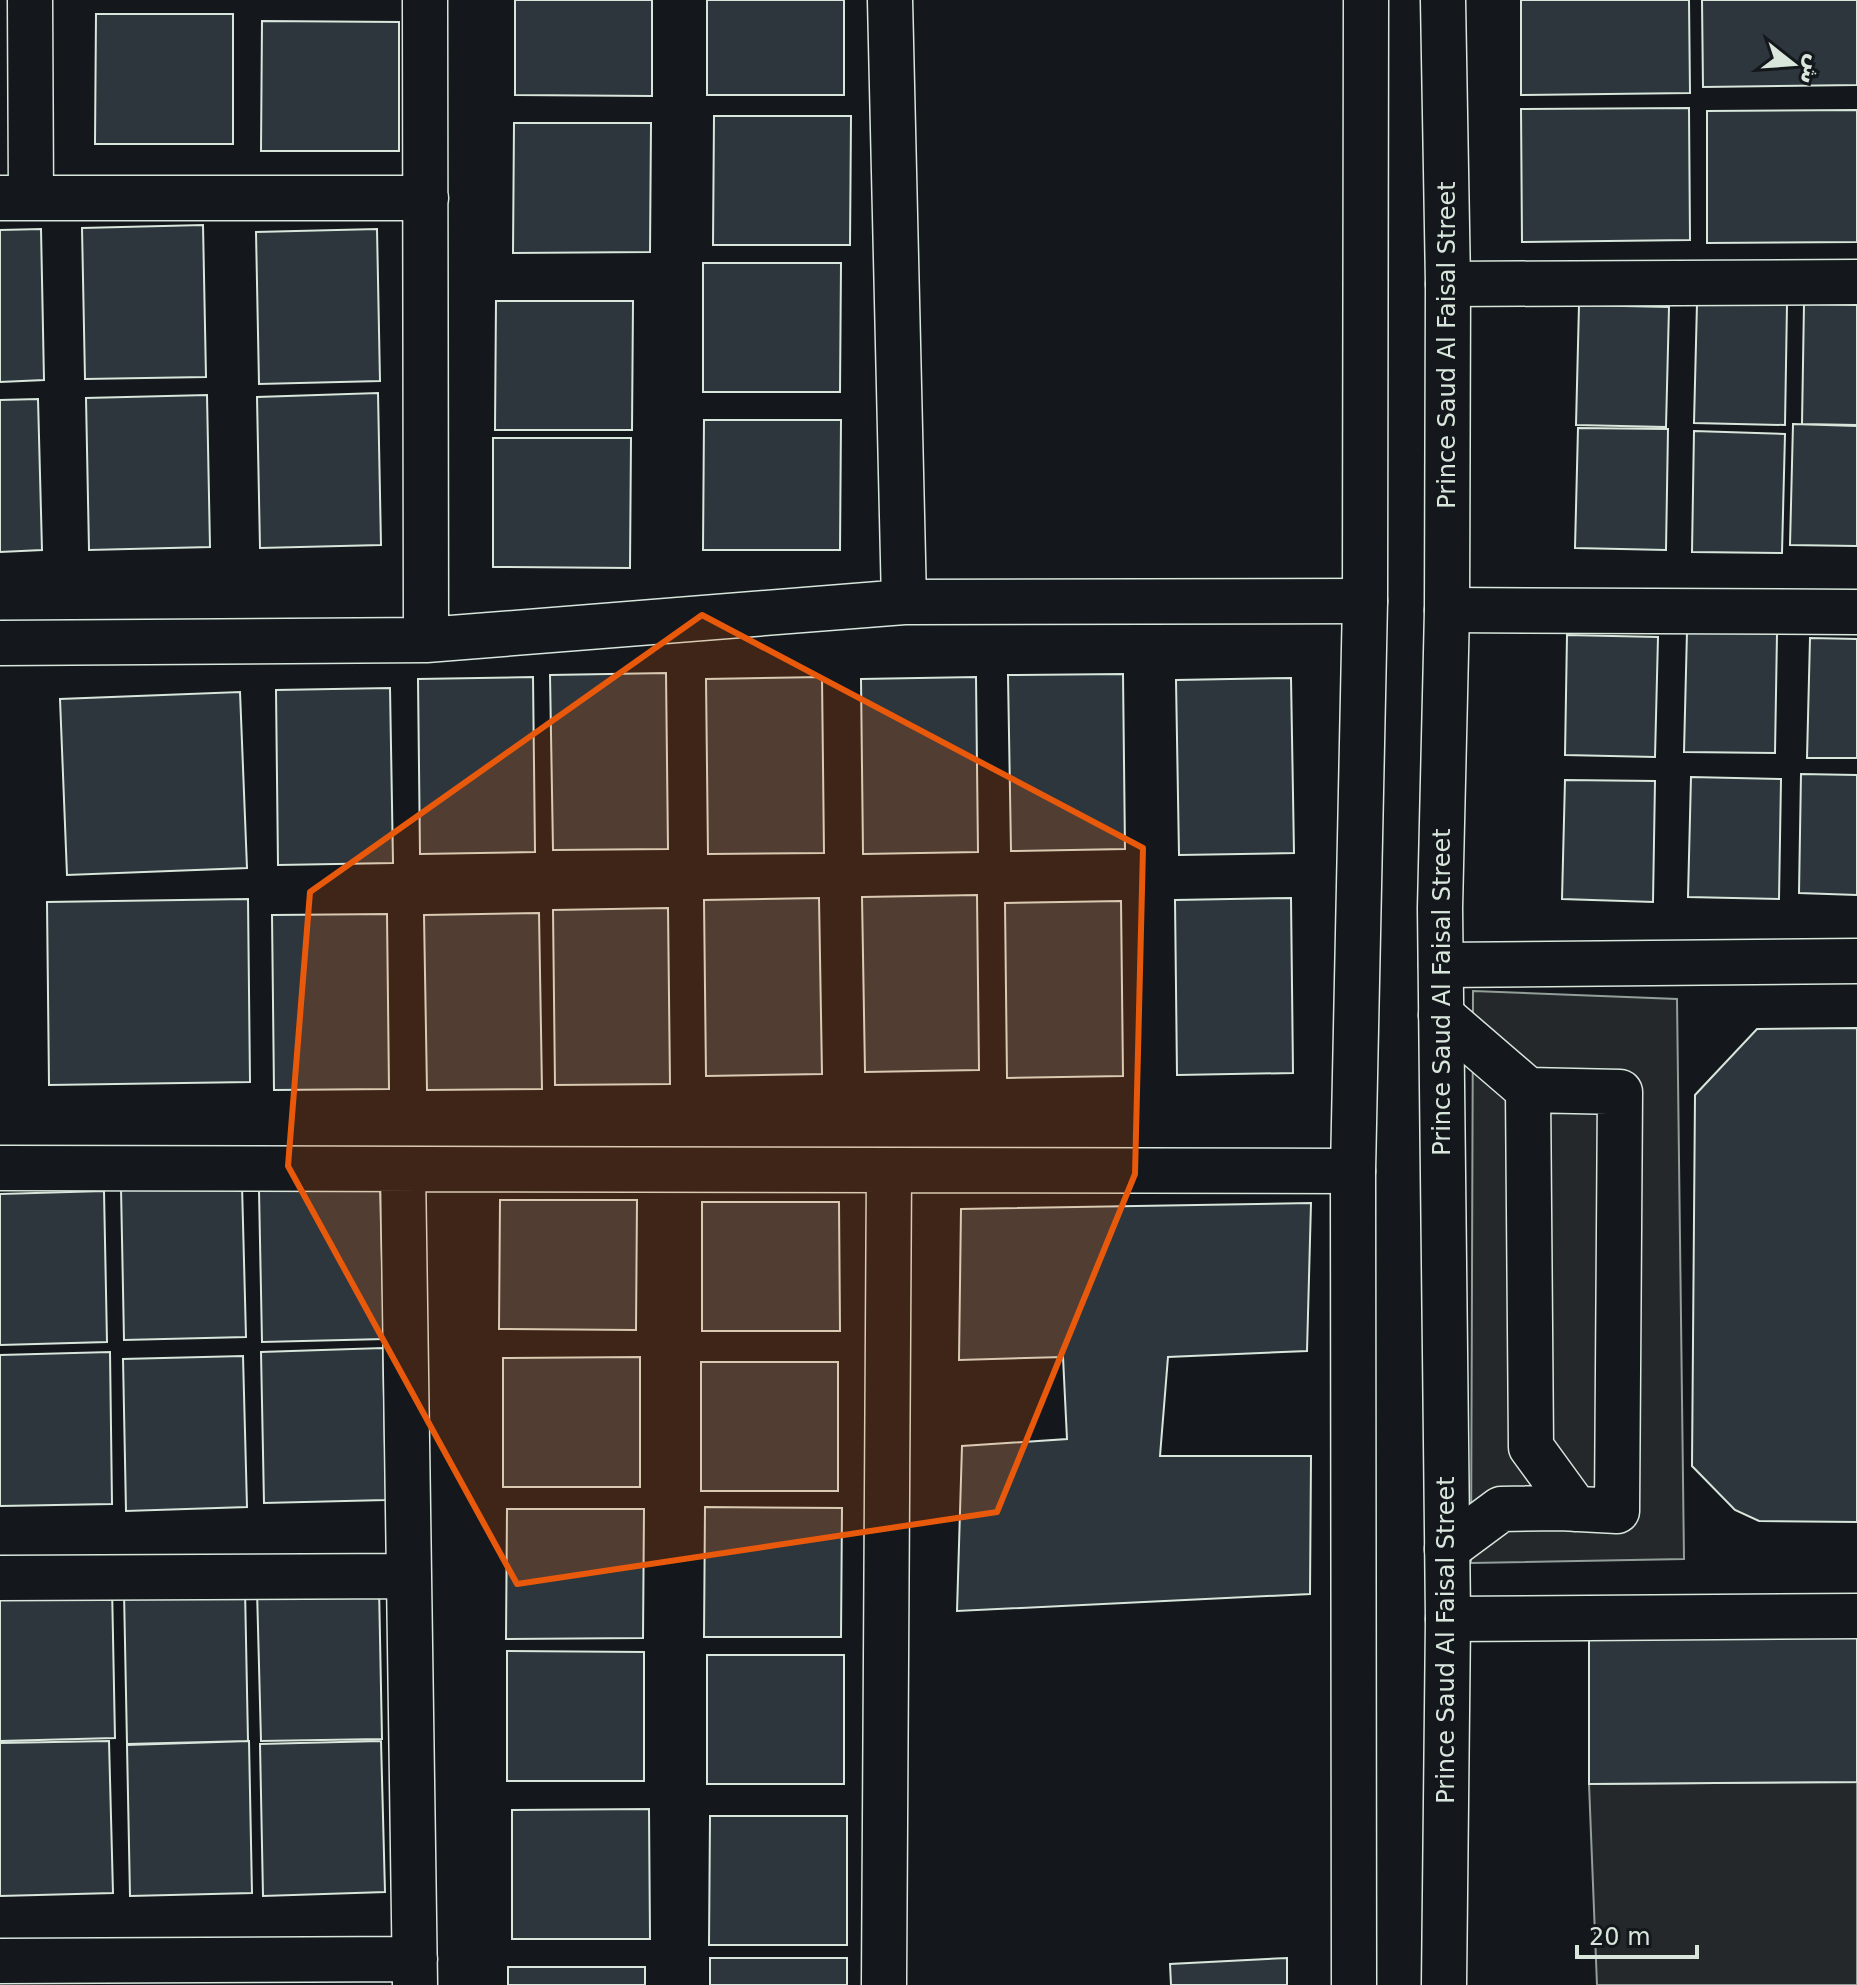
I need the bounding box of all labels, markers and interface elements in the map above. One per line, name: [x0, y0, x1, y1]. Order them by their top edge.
north arrow: [1753, 24, 1833, 104]
text: ش: [1795, 52, 1828, 88]
street label: Prince Saud Al Faisal Street: [1433, 181, 1461, 509]
street label: Prince Saud Al Faisal Street: [1428, 828, 1456, 1156]
street label: Prince Saud Al Faisal Street: [1432, 1476, 1460, 1804]
scale bar: [1577, 1909, 1697, 1959]
text: 20 m: [1589, 1923, 1651, 1951]

